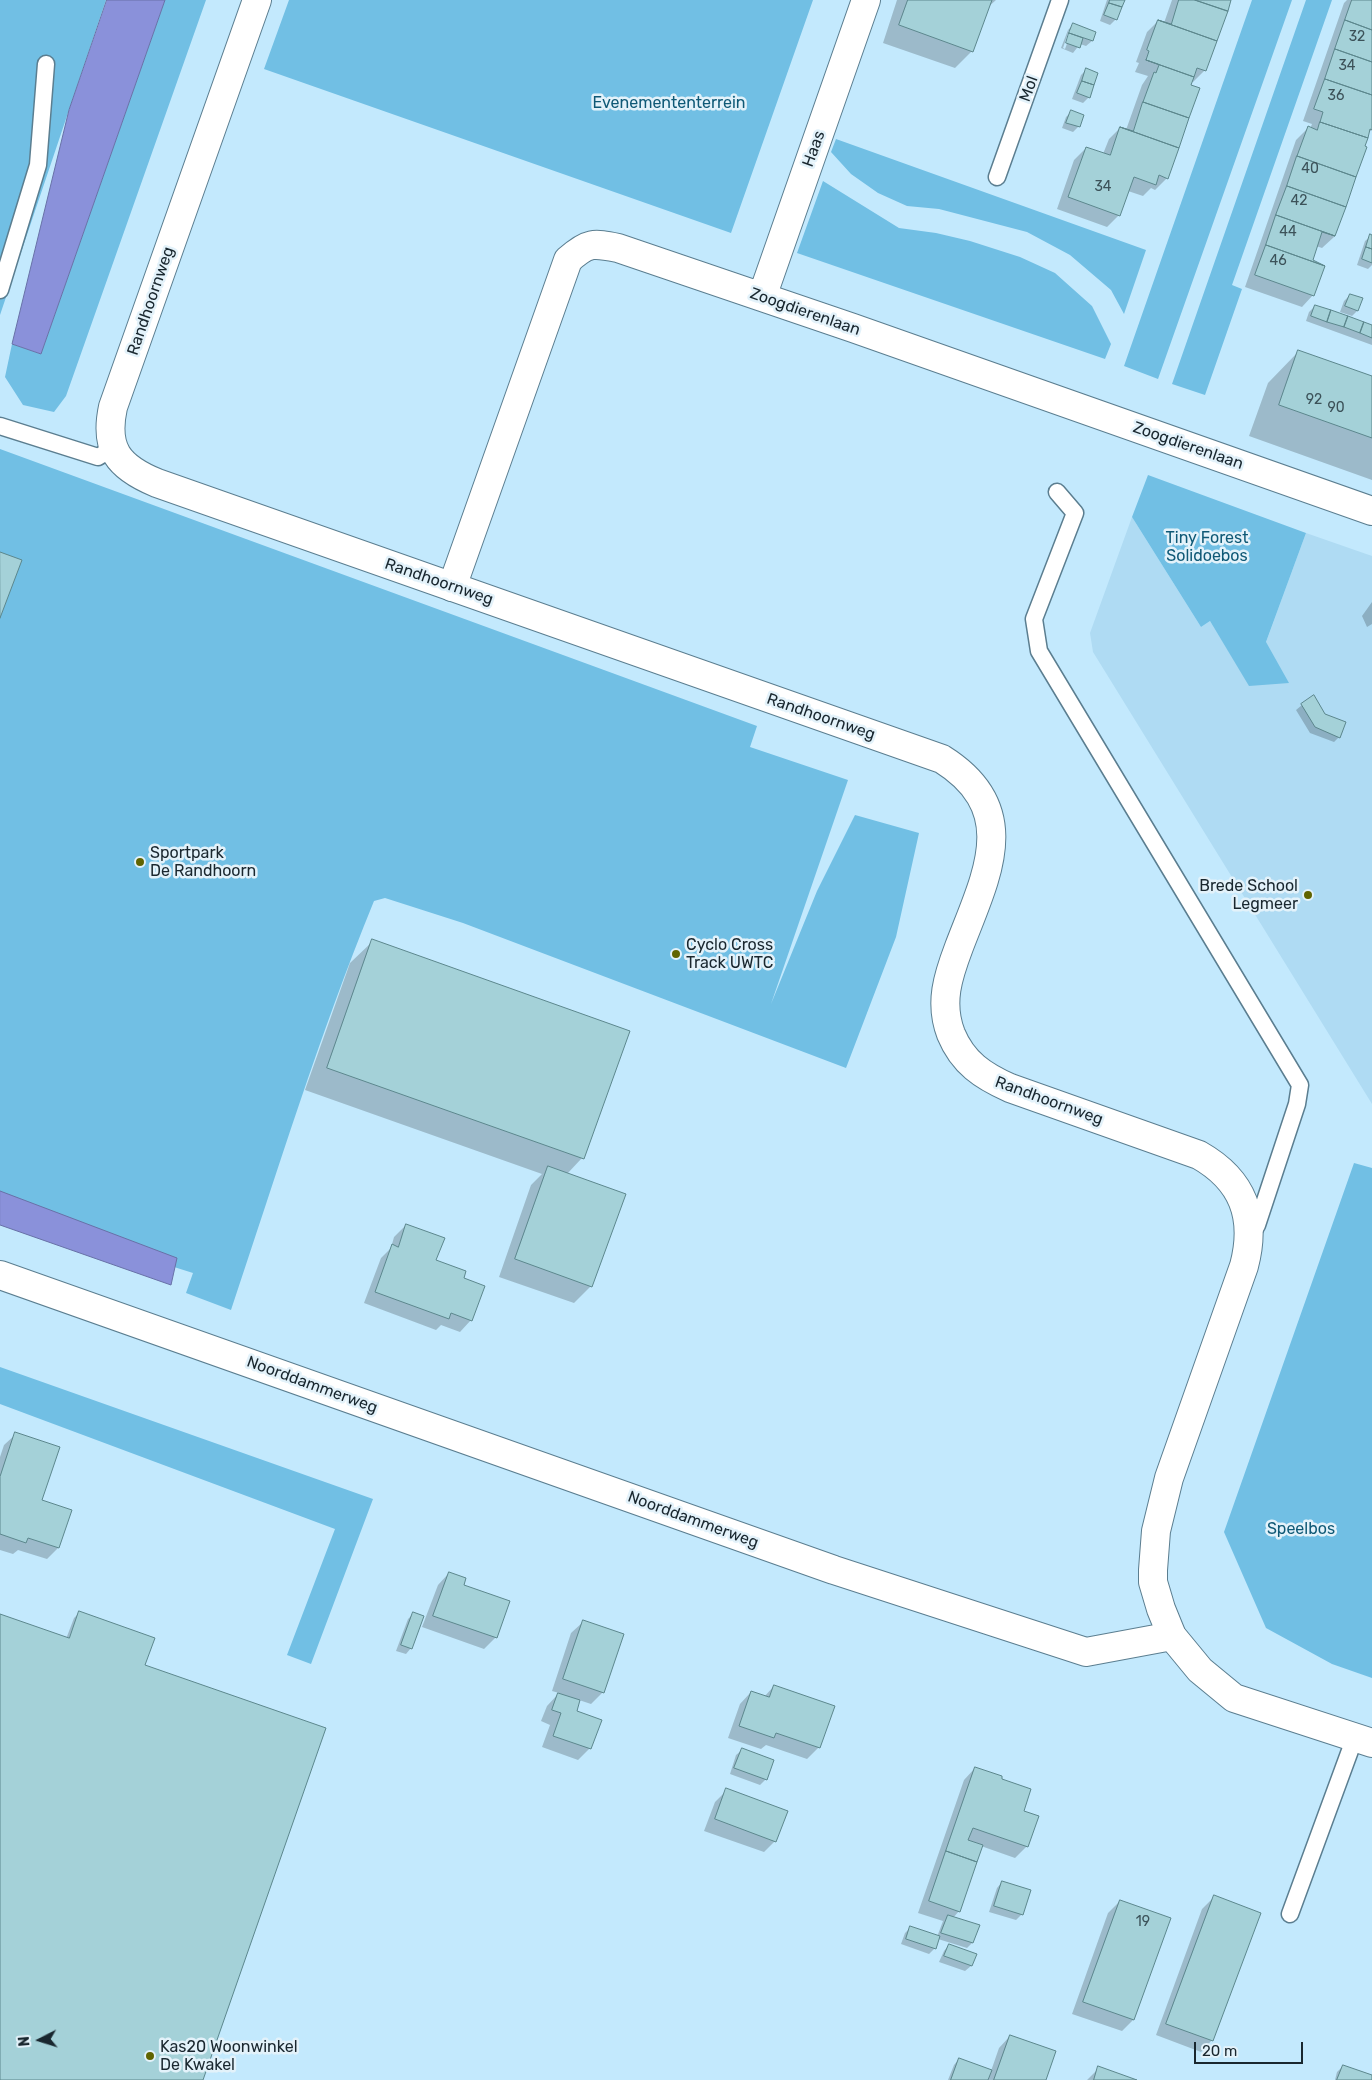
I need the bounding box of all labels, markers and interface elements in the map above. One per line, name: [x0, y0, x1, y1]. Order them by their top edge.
house number: 32: [1349, 29, 1365, 45]
house number: 34: [1338, 58, 1356, 74]
street label: Mol: [1016, 74, 1042, 104]
house number: 36: [1328, 88, 1344, 104]
park label: Evenemententerrein: [593, 93, 745, 113]
street label: Haas: [799, 128, 829, 170]
house number: 40: [1301, 161, 1319, 177]
house number: 34: [1094, 179, 1112, 195]
house number: 42: [1291, 193, 1307, 209]
house number: 44: [1279, 224, 1297, 240]
street label: Randhoornweg: [123, 244, 179, 358]
house number: 46: [1269, 253, 1287, 269]
street label: Zoogdierenlaan: [747, 284, 863, 340]
house number: 92: [1306, 392, 1322, 408]
house number: 90: [1327, 400, 1345, 416]
street label: Zoogdierenlaan: [1130, 418, 1246, 474]
park label: Tiny Forest Solidoebos: [1166, 528, 1248, 566]
street label: Randhoornweg: [382, 554, 496, 610]
street label: Randhoornweg: [764, 689, 878, 745]
place label: Sportpark De Randhoorn: [150, 843, 256, 881]
marker: Sportpark De Randhoorn: [134, 856, 146, 868]
place label: Brede School Legmeer: [1199, 876, 1298, 914]
marker: Brede School Legmeer: [1302, 889, 1314, 901]
place label: Cyclo Cross Track UWTC: [686, 935, 773, 973]
marker: Cyclo Cross Track UWTC: [670, 948, 682, 960]
street label: Randhoornweg: [992, 1073, 1106, 1129]
street label: Noorddammerweg: [244, 1352, 380, 1418]
street label: Noorddammerweg: [625, 1487, 761, 1553]
park label: Speelbos: [1267, 1519, 1335, 1539]
house number: 19: [1136, 1914, 1150, 1930]
north arrow: [15, 2015, 65, 2065]
scale bar: [1197, 2032, 1306, 2064]
text: N: [16, 2036, 33, 2047]
place label: Kas20 Woonwinkel De Kwakel: [160, 2037, 298, 2075]
text: 20 m: [1202, 2042, 1237, 2060]
marker: Kas20 Woonwinkel De Kwakel: [144, 2050, 156, 2062]

